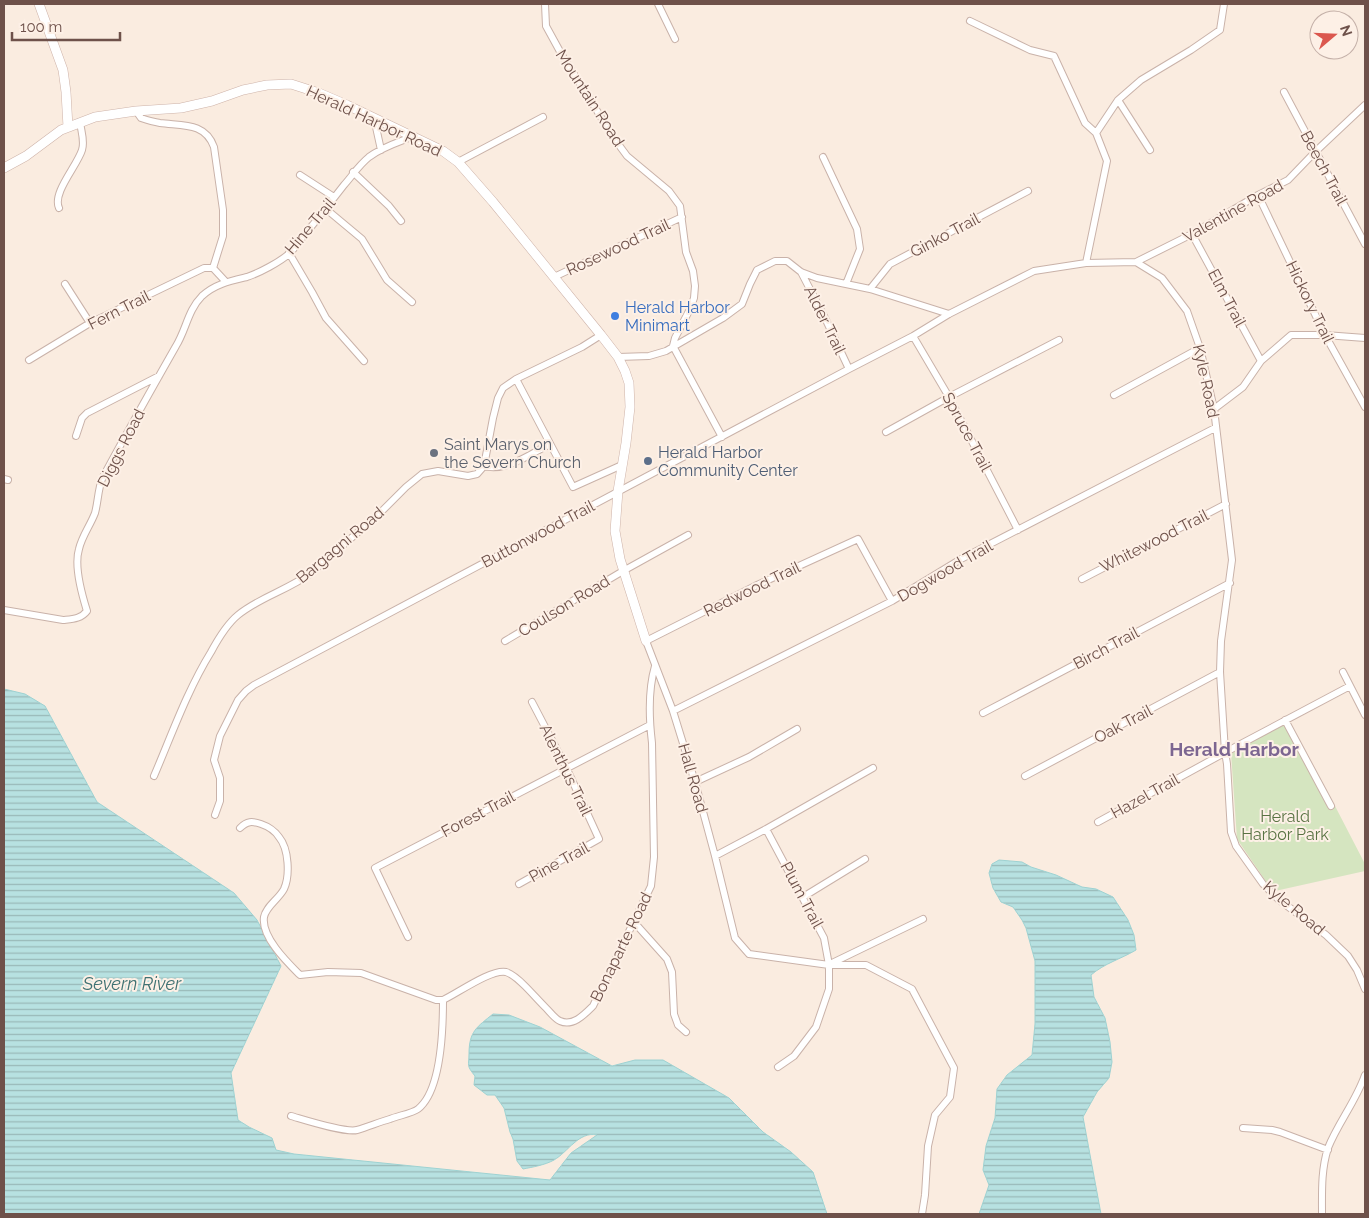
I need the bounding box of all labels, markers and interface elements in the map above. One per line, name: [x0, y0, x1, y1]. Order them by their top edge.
scale bar: [12, 10, 120, 42]
north arrow: [1309, 10, 1359, 60]
text: 100 m: [20, 18, 62, 36]
text: N: [1337, 23, 1356, 38]
street label: Mountain Road: [552, 46, 628, 150]
street label: Herald Harbor Road: [303, 81, 445, 161]
street label: Beech Trail: [1296, 127, 1352, 209]
street label: Valentine Road: [1180, 176, 1287, 246]
street label: Hine Trail: [281, 193, 340, 258]
street label: Ginko Trail: [907, 208, 984, 261]
street label: Rosewood Trail: [563, 214, 674, 279]
street label: Hickory Trail: [1282, 258, 1338, 347]
street label: Elm Trail: [1204, 266, 1250, 331]
street label: Alder Trail: [800, 283, 850, 358]
street label: Fern Trail: [85, 286, 154, 334]
place label: Herald Harbor Minimart: [625, 298, 730, 335]
marker: Herald Harbor Minimart: [609, 310, 621, 322]
street label: Kyle Road: [1189, 343, 1223, 420]
street label: Spruce Trail: [938, 389, 996, 475]
street label: Diggs Road: [93, 406, 149, 490]
place label: Saint Marys on the Severn Church: [444, 435, 581, 472]
place label: Herald Harbor Community Center: [658, 443, 798, 480]
marker: Saint Marys on the Severn Church: [428, 447, 440, 459]
marker: Herald Harbor Community Center: [642, 455, 654, 467]
street label: Buttonwood Trail: [478, 496, 598, 572]
street label: Bargagni Road: [292, 503, 388, 587]
street label: Whitewood Trail: [1096, 505, 1212, 577]
street label: Dogwood Trail: [894, 536, 996, 606]
street label: Redwood Trail: [701, 557, 804, 621]
street label: Coulson Road: [515, 571, 613, 641]
street label: Birch Trail: [1070, 622, 1143, 673]
street label: Oak Trail: [1091, 700, 1156, 747]
street label: Alenthus Trail: [536, 721, 597, 820]
district label: Herald Harbor: [1169, 738, 1299, 760]
street label: Hall Road: [674, 741, 712, 815]
street label: Hazel Trail: [1107, 769, 1183, 823]
street label: Forest Trail: [438, 786, 518, 841]
park label: Herald Harbor Park: [1241, 807, 1329, 844]
street label: Pine Trail: [525, 837, 593, 886]
street label: Plum Trail: [777, 858, 828, 932]
street label: Kyle Road: [1259, 877, 1329, 939]
street label: Bonaparte Road: [586, 889, 656, 1005]
water label: Severn River: [82, 973, 182, 994]

